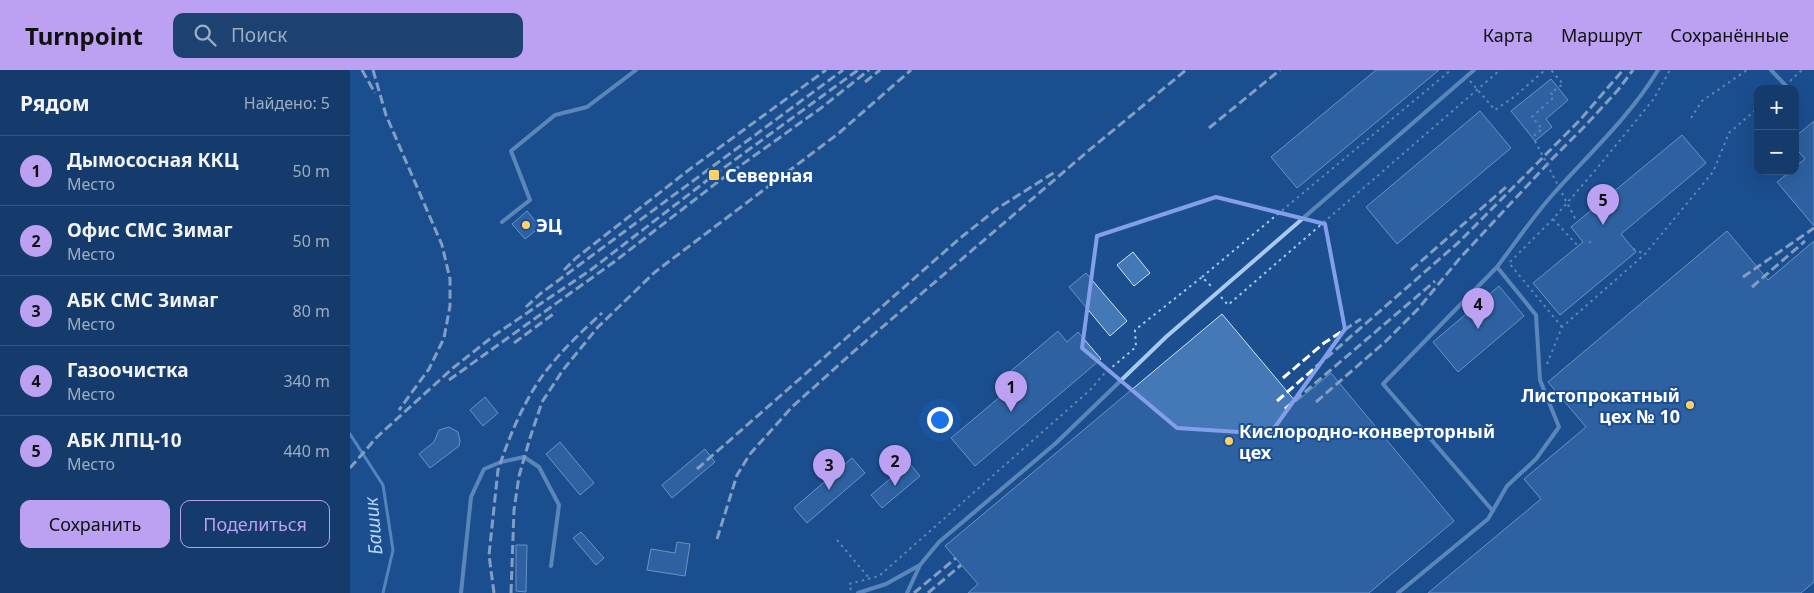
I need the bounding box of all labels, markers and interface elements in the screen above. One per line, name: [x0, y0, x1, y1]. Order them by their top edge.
search box: [173, 13, 523, 58]
text: Turnpoint: [25, 19, 143, 52]
icon: search: [191, 21, 219, 49]
text: Поиск: [231, 22, 287, 48]
text: Карта: [1483, 23, 1533, 47]
text: Маршрут: [1561, 23, 1642, 47]
text: Сохранённые: [1670, 23, 1789, 47]
map controls: [1754, 85, 1799, 175]
button: +: [1754, 85, 1799, 130]
text: Рядом: [20, 89, 90, 117]
text: Найдено: 5: [244, 92, 330, 114]
button: −: [1754, 130, 1799, 175]
text: Дымососная ККЦ: [67, 147, 239, 173]
text: 1: [31, 160, 41, 182]
text: 50 m: [293, 160, 330, 182]
place label: Северная: [725, 163, 813, 187]
marker: Северная: [707, 168, 721, 182]
text: Место: [67, 173, 115, 195]
pin: 5: [1587, 184, 1619, 225]
place label: ЭЦ: [536, 213, 562, 237]
text: Офис СМС Зимаг: [67, 217, 233, 243]
marker: ЭЦ: [520, 219, 532, 231]
text: 2: [31, 230, 41, 252]
text: 50 m: [293, 230, 330, 252]
text: Место: [67, 243, 115, 265]
text: АБК СМС Зимаг: [67, 287, 218, 313]
pin: 4: [1462, 288, 1494, 329]
text: 3: [31, 300, 41, 322]
text: 80 m: [293, 300, 330, 322]
text: Место: [67, 313, 115, 335]
text: Газоочистка: [67, 357, 189, 383]
text: 4: [31, 370, 41, 392]
text: 340 m: [283, 370, 330, 392]
pin: 1: [995, 371, 1027, 412]
text: Место: [67, 383, 115, 405]
place label: Листопрокатный цех № 10: [1521, 383, 1680, 428]
marker: Листопрокатный цех № 10: [1684, 399, 1696, 411]
your location: [927, 407, 953, 433]
place label: Кислородно-конверторный цех: [1239, 419, 1495, 464]
text: АБК ЛПЦ-10: [67, 427, 182, 453]
marker: Кислородно-конверторный цех: [1223, 435, 1235, 447]
text: 5: [31, 440, 41, 462]
text: 440 m: [283, 440, 330, 462]
pin: 2: [879, 445, 911, 486]
pin: 3: [813, 449, 845, 490]
text: Место: [67, 453, 115, 475]
water label: Башик: [357, 495, 388, 556]
button: Сохранить: [20, 500, 170, 548]
button: Поделиться: [180, 500, 330, 548]

